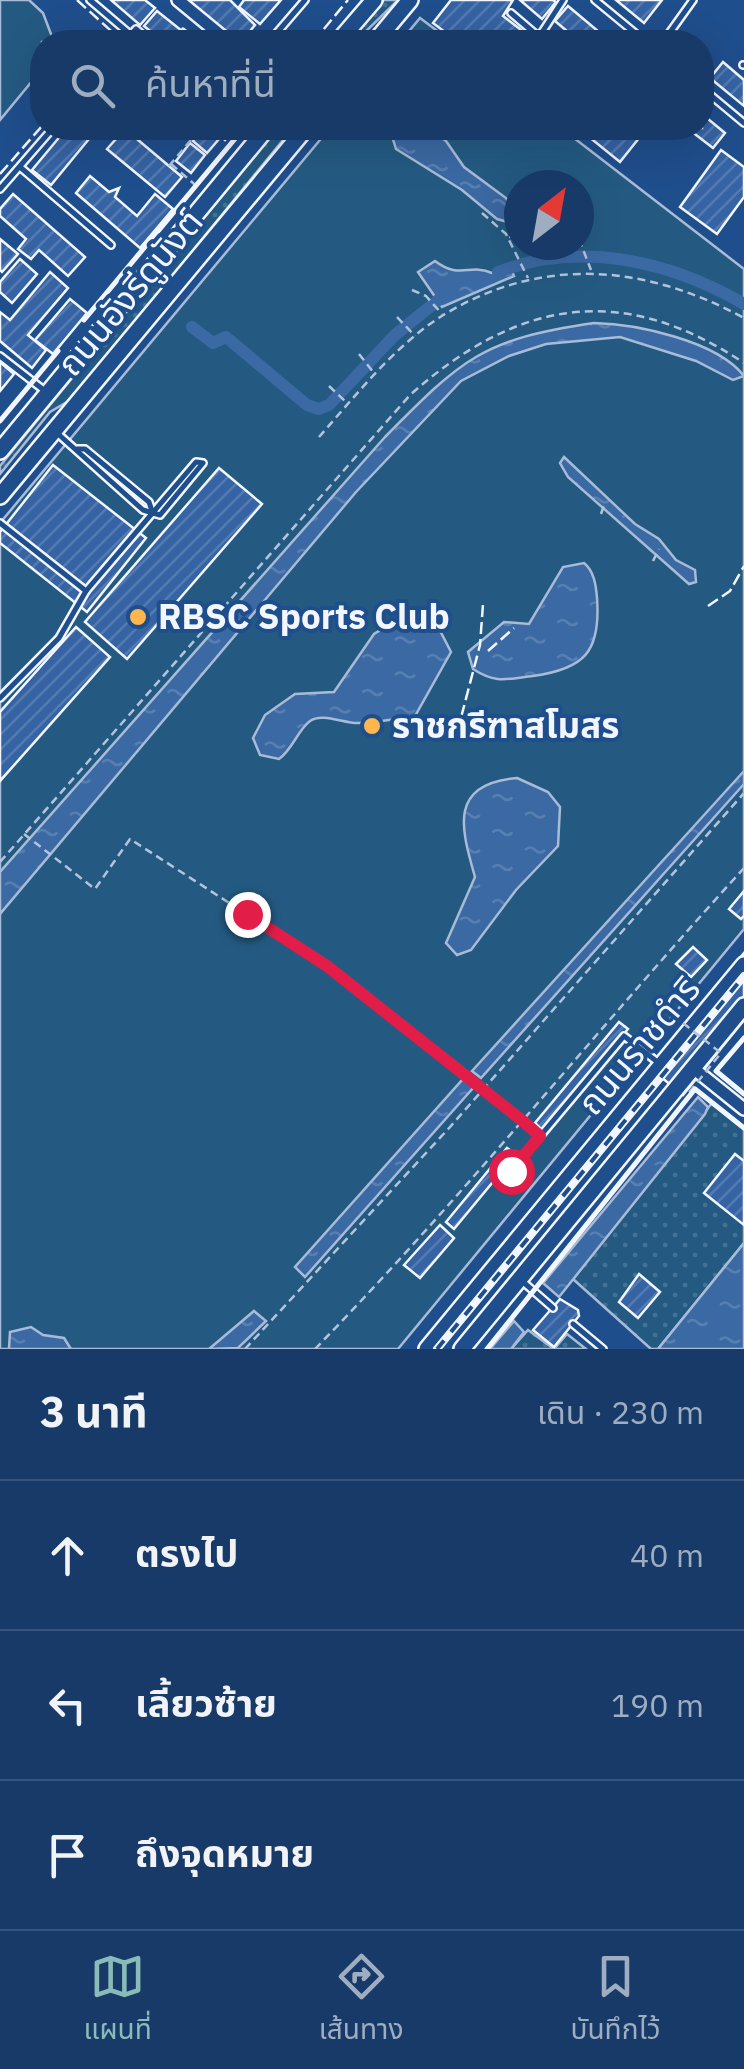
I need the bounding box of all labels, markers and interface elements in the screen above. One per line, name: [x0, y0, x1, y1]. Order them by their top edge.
search box: [30, 30, 714, 140]
icon: search: [65, 58, 120, 113]
text: ค้นหาที่นี่: [145, 58, 276, 107]
north arrow: [504, 170, 594, 260]
street label: ถนนอังรีดูนังต์: [46, 199, 212, 385]
place label: RBSC Sports Club: [158, 593, 450, 639]
marker: RBSC Sports Club: [127, 606, 149, 628]
place label: ราชกรีฑาสโมสร: [392, 702, 619, 748]
marker: ราชกรีฑาสโมสร: [361, 715, 383, 737]
route end: [225, 892, 271, 938]
street label: ถนนราชดำริ: [567, 966, 710, 1124]
route start: [489, 1149, 535, 1195]
text: 3 นาที: [40, 1384, 148, 1439]
text: เดิน · 230 m: [537, 1391, 704, 1433]
icon: ahead: [40, 1528, 95, 1583]
text: ตรงไป: [135, 1528, 238, 1577]
text: 40 m: [630, 1534, 704, 1576]
icon: left: [40, 1678, 95, 1733]
text: เลี้ยวซ้าย: [135, 1678, 277, 1727]
text: 190 m: [611, 1684, 704, 1726]
icon: arrive: [40, 1828, 95, 1883]
text: ถึงจุดหมาย: [135, 1828, 314, 1877]
tab: แผนที่: [84, 1949, 152, 2052]
tab: เส้นทาง: [319, 1949, 403, 2052]
tab: บันทึกไว้: [571, 1949, 660, 2052]

